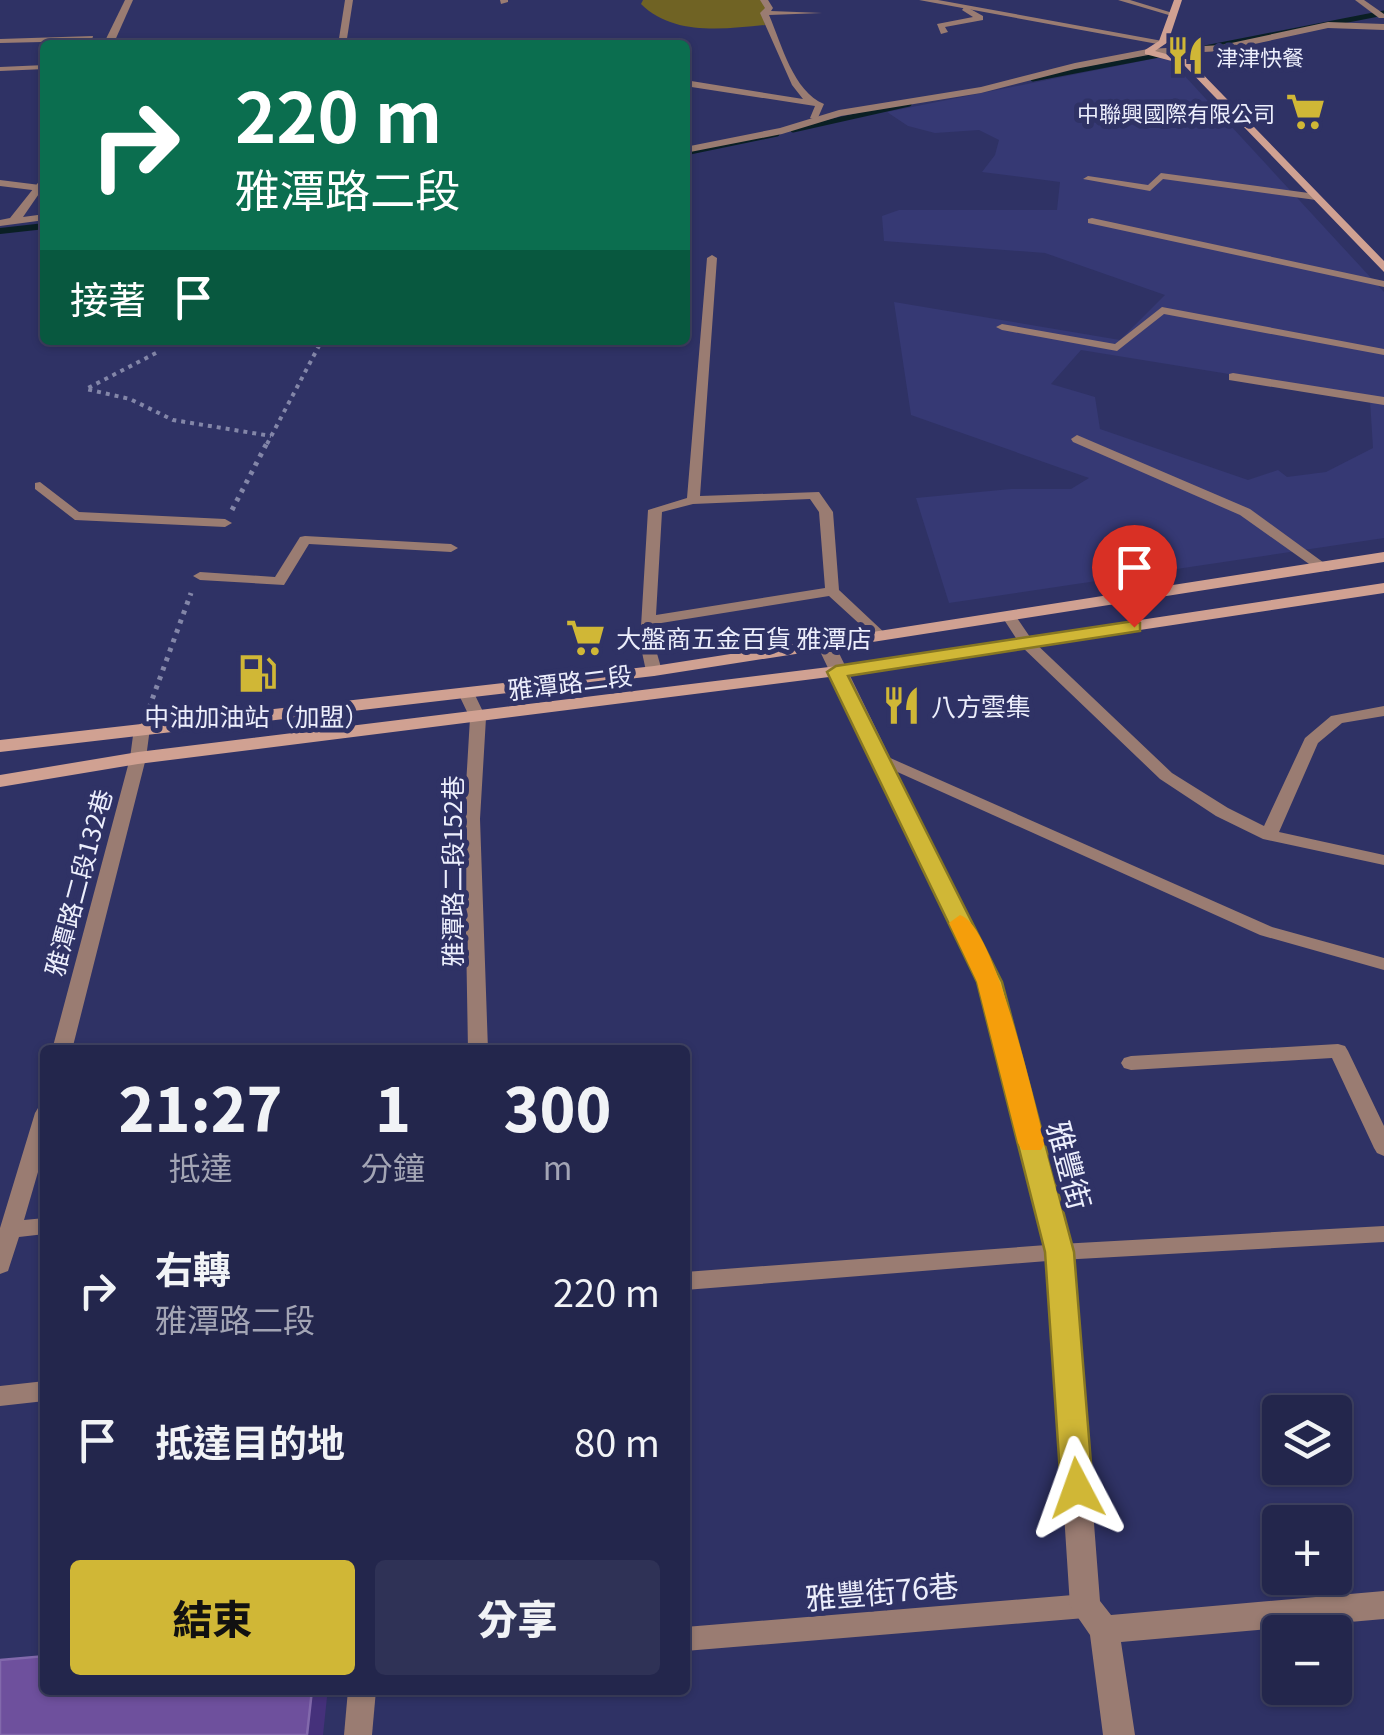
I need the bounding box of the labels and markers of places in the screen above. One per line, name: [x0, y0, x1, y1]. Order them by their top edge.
restaurant icon: 津津快餐: [1165, 35, 1207, 77]
place label: 津津快餐: [1216, 40, 1304, 72]
supermarket icon: 中聯興國際有限公司: [1284, 91, 1326, 133]
place label: 中聯興國際有限公司: [1077, 96, 1275, 128]
pin: [1092, 525, 1177, 628]
supermarket icon: 大盤商五金百貨 雅潭店: [565, 616, 607, 658]
place label: 大盤商五金百貨 雅潭店: [616, 619, 872, 655]
fuel station icon: 中油加油站（加盟）: [236, 653, 278, 695]
restaurant icon: 八方雲集: [880, 684, 922, 726]
place label: 八方雲集: [931, 687, 1031, 723]
place label: 中油加油站（加盟）: [144, 697, 370, 733]

